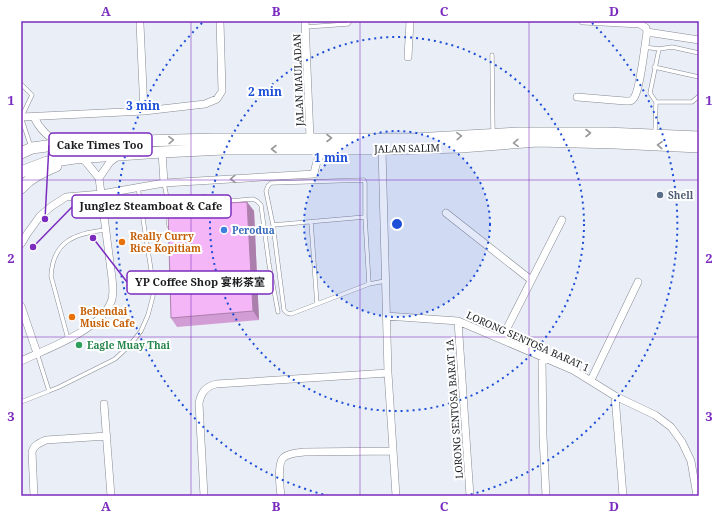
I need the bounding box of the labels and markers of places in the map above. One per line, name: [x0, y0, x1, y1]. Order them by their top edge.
callout: Cake Times Too: [49, 133, 152, 156]
place label: Shell: [668, 188, 694, 202]
marker: Shell: [655, 190, 665, 200]
callout: Junglez Steamboat & Cafe: [72, 195, 231, 218]
centre of rings: [390, 217, 404, 231]
place label: Perodua: [232, 223, 275, 237]
marker: Perodua: [219, 225, 229, 235]
place label: Really Curry Rice Kopitiam: [130, 229, 201, 255]
marker: Really Curry Rice Kopitiam: [117, 237, 127, 247]
callout: YP Coffee Shop 宴彬茶室: [127, 271, 273, 294]
place label: Bebendai Music Cafe: [80, 304, 135, 330]
marker: Bebendai Music Cafe: [67, 312, 77, 322]
place label: Eagle Muay Thai: [87, 338, 171, 352]
marker: Eagle Muay Thai: [74, 340, 84, 350]

